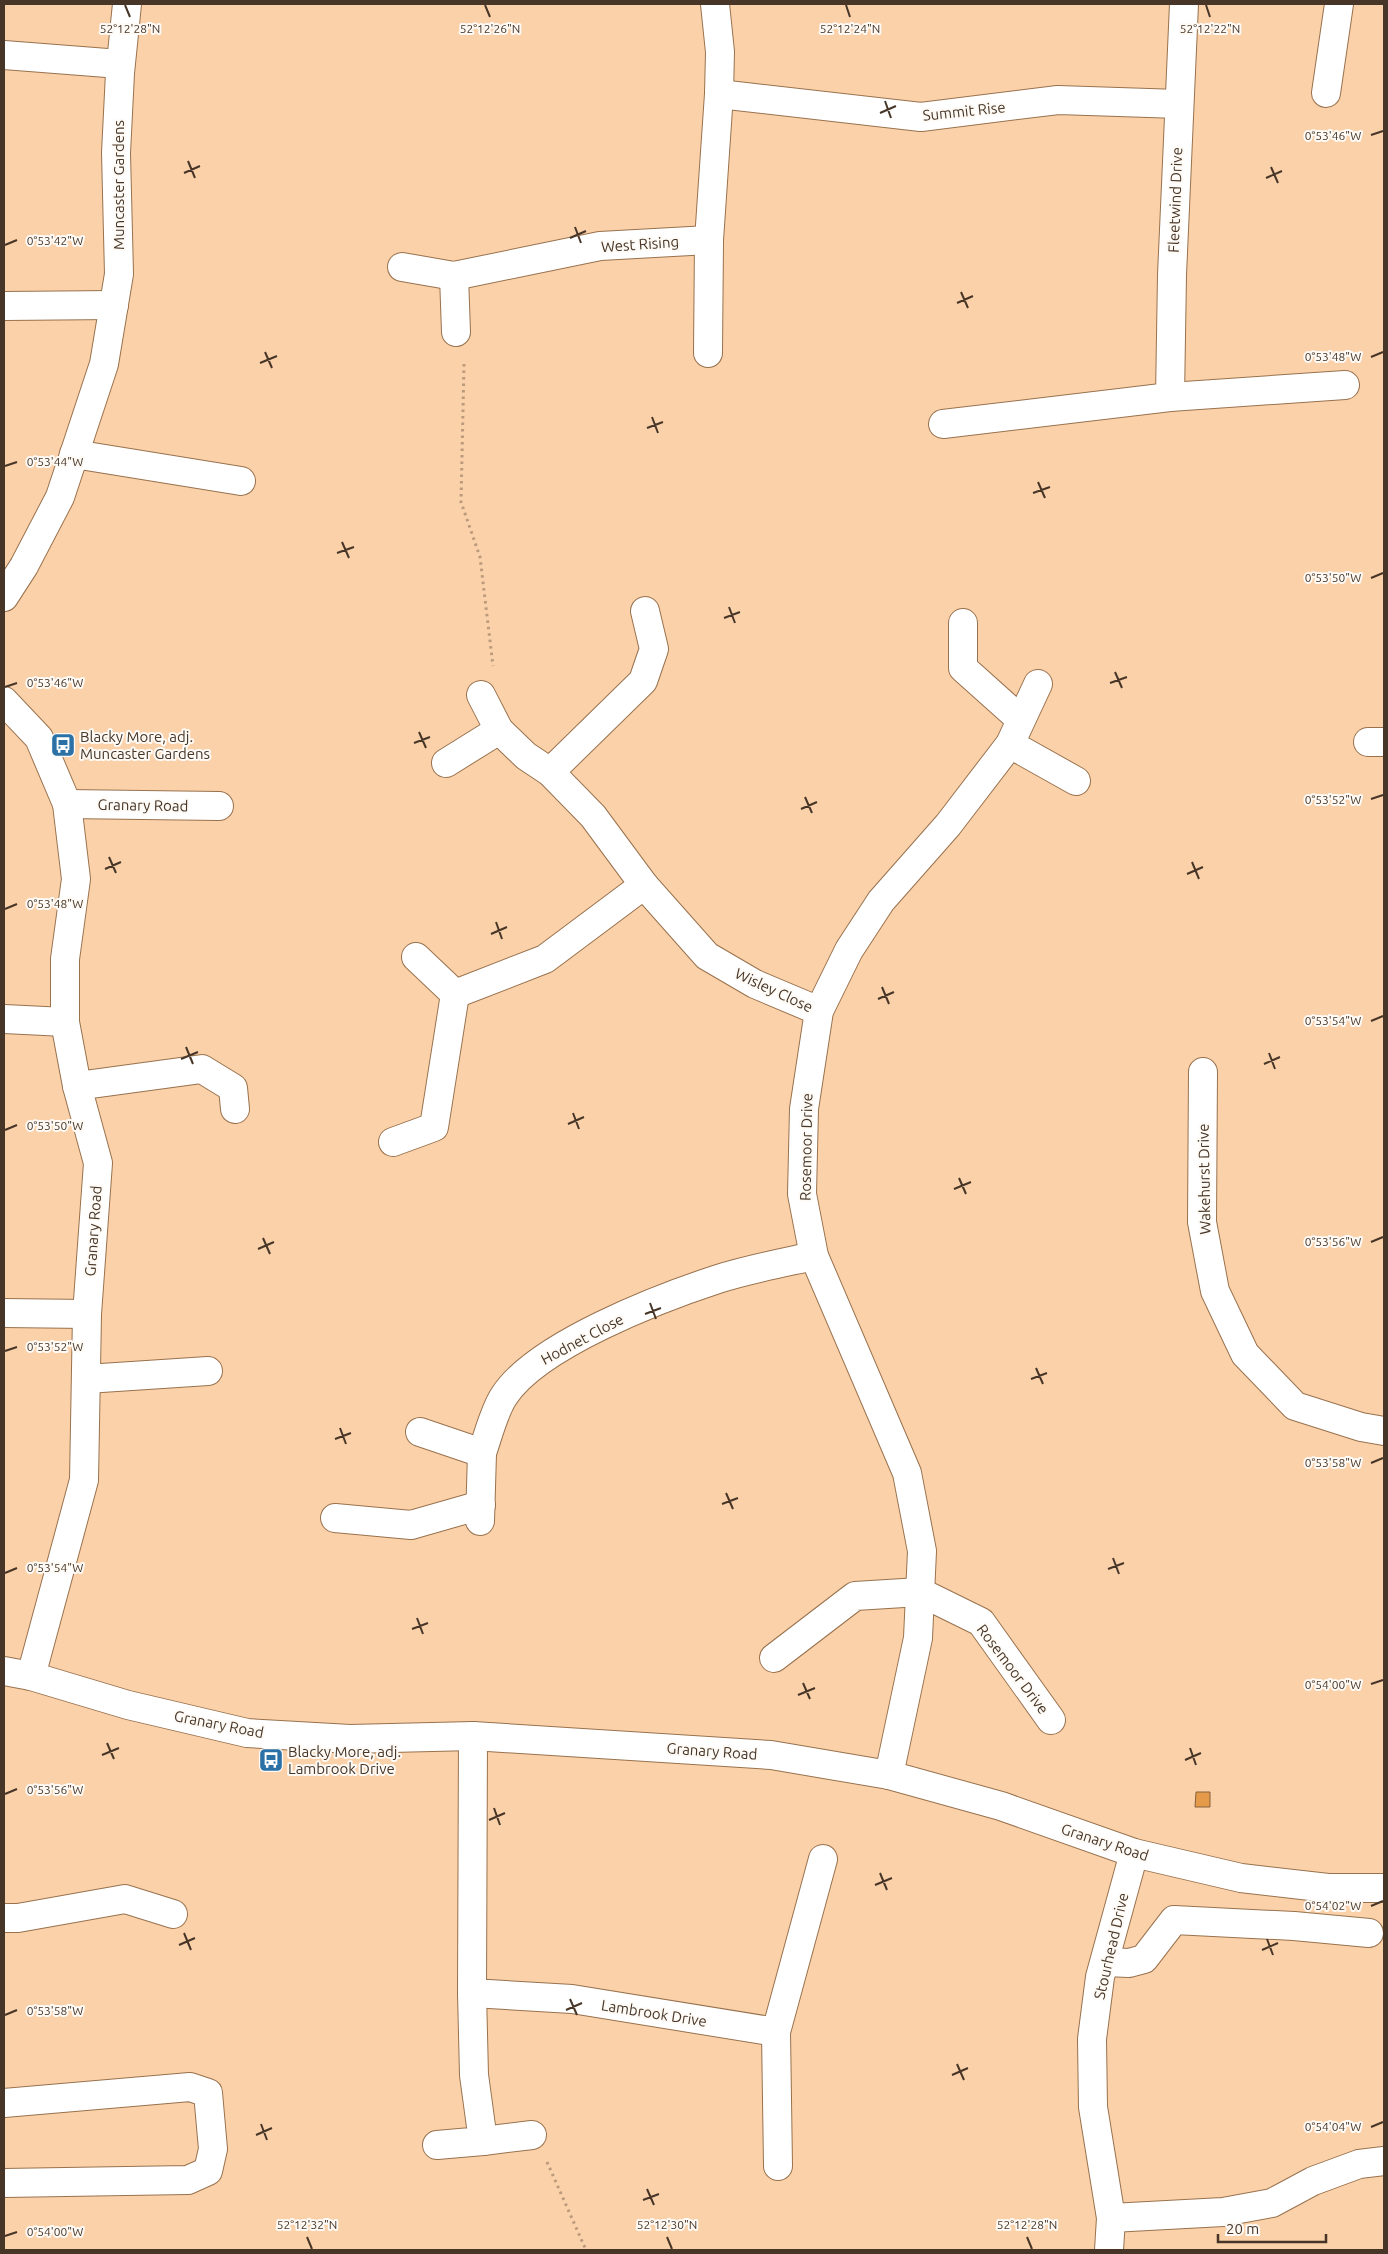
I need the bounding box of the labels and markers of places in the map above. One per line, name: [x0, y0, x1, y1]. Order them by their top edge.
place label: Blacky More, adj. Muncaster Gardens: [80, 728, 210, 762]
bus stop icon: Blacky More, adj. Muncaster Gardens: [50, 732, 76, 758]
place label: Blacky More, adj. Lambrook Drive: [288, 1743, 401, 1777]
bus stop icon: Blacky More, adj. Lambrook Drive: [258, 1747, 284, 1773]

